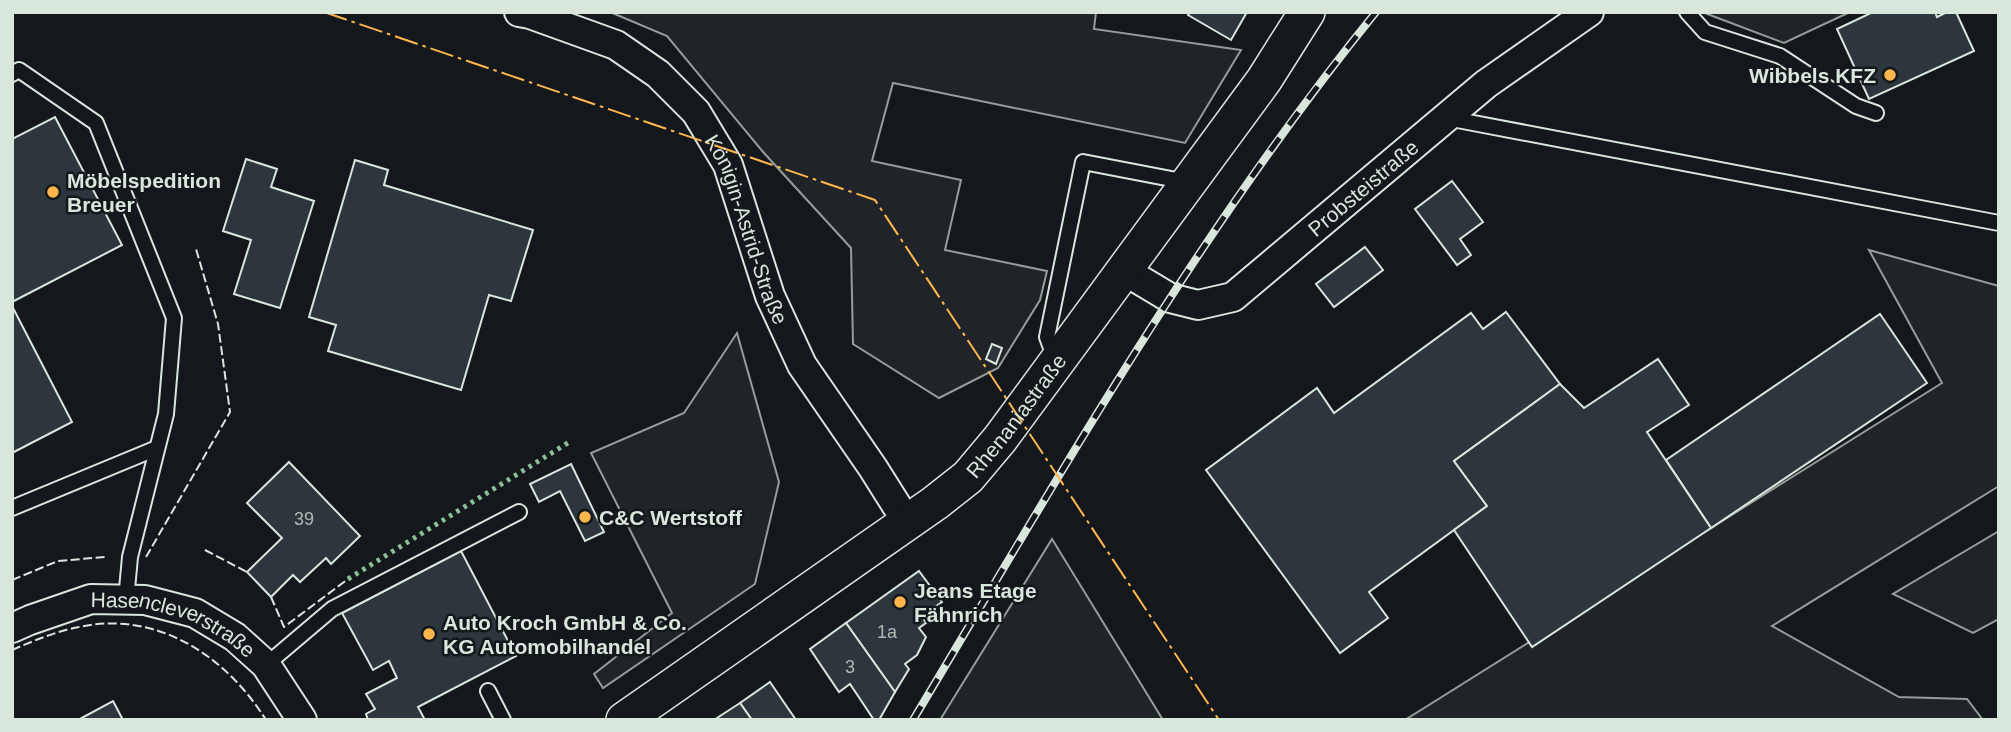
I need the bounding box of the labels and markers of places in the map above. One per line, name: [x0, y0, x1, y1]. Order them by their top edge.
place label: Wibbels KFZ: [1749, 64, 1876, 87]
marker: Wibbels KFZ: [1882, 67, 1898, 83]
place label: Möbelspedition Breuer: [67, 169, 221, 216]
marker: Möbelspedition Breuer: [45, 184, 61, 200]
place label: C&C Wertstoff: [599, 506, 743, 529]
marker: C&C Wertstoff: [577, 509, 593, 525]
place label: Jeans Etage Fähnrich: [914, 579, 1037, 626]
marker: Jeans Etage Fähnrich: [892, 594, 908, 610]
place label: Auto Kroch GmbH & Co. KG Automobilhandel: [443, 611, 687, 658]
marker: Auto Kroch GmbH & Co. KG Automobilhandel: [421, 626, 437, 642]

